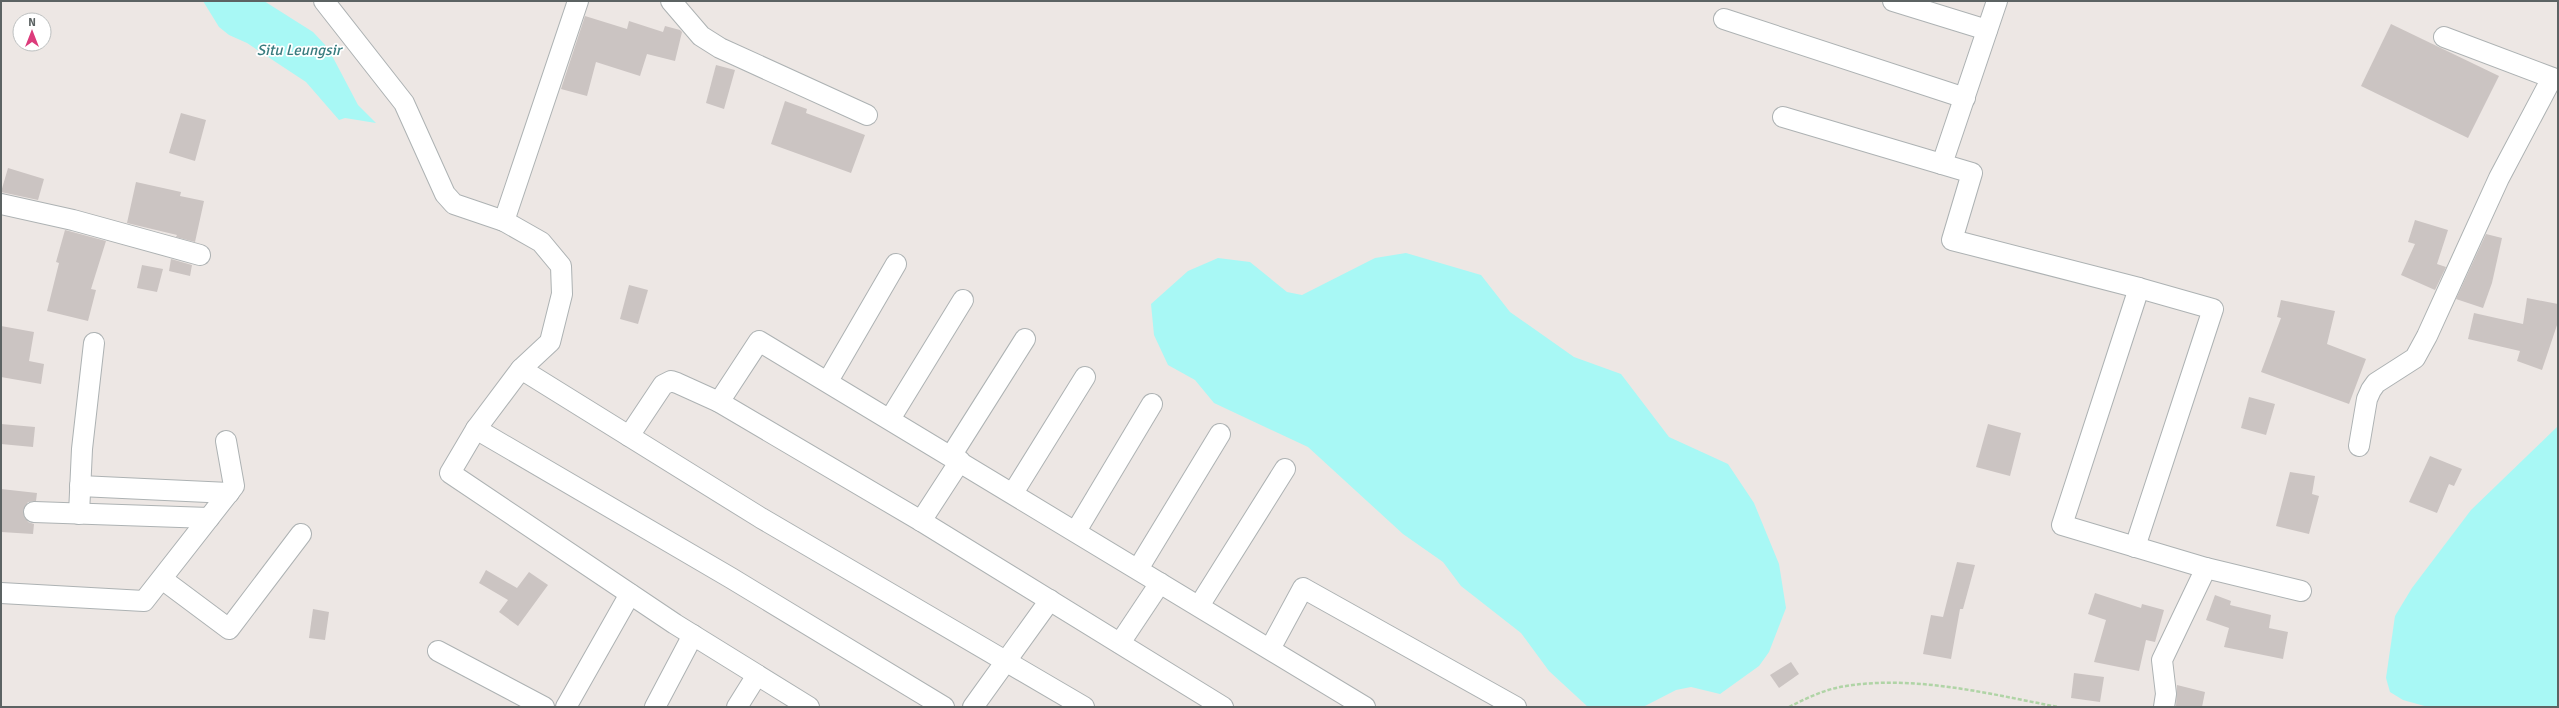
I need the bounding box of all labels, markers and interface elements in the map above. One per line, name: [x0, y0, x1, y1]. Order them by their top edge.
north arrow: [12, 12, 52, 52]
text: N: [28, 16, 36, 29]
water label: Situ Leungsir: [257, 41, 344, 59]

